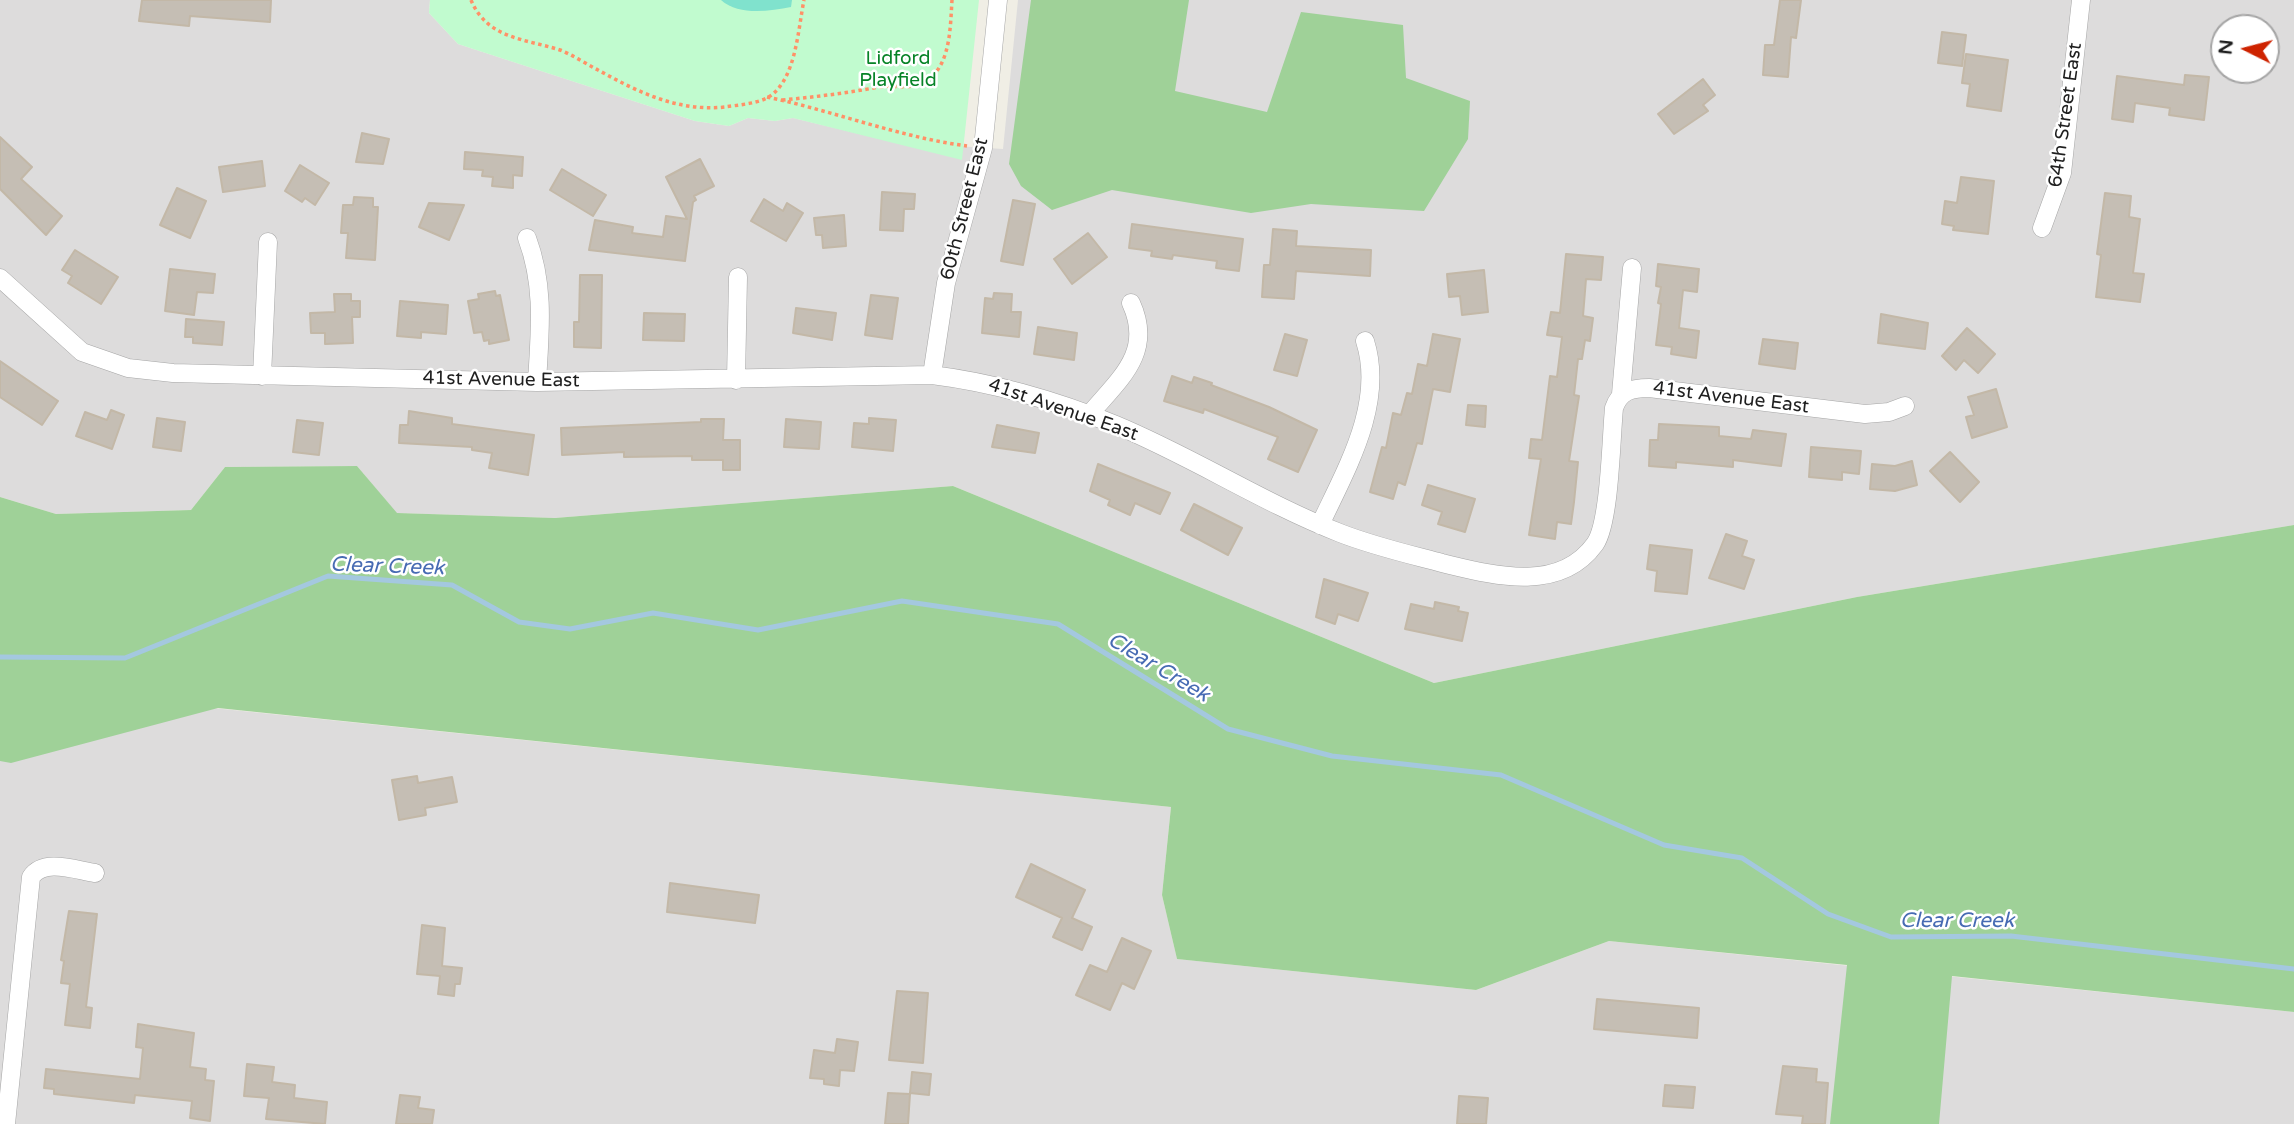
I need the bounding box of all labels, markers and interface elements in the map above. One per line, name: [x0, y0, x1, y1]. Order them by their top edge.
north arrow: [2210, 14, 2280, 84]
text: N: [2214, 38, 2238, 56]
street label: 64th Street East: [2045, 41, 2087, 189]
park label: Lidford Playfield: [859, 48, 937, 92]
street label: 60th Street East: [936, 135, 994, 283]
street label: 41st Avenue East: [422, 367, 580, 393]
street label: 41st Avenue East: [985, 374, 1141, 446]
street label: 41st Avenue East: [1652, 377, 1810, 419]
water label: Clear Creek: [329, 552, 445, 582]
water label: Clear Creek: [1102, 628, 1214, 708]
water label: Clear Creek: [1900, 908, 2014, 934]

